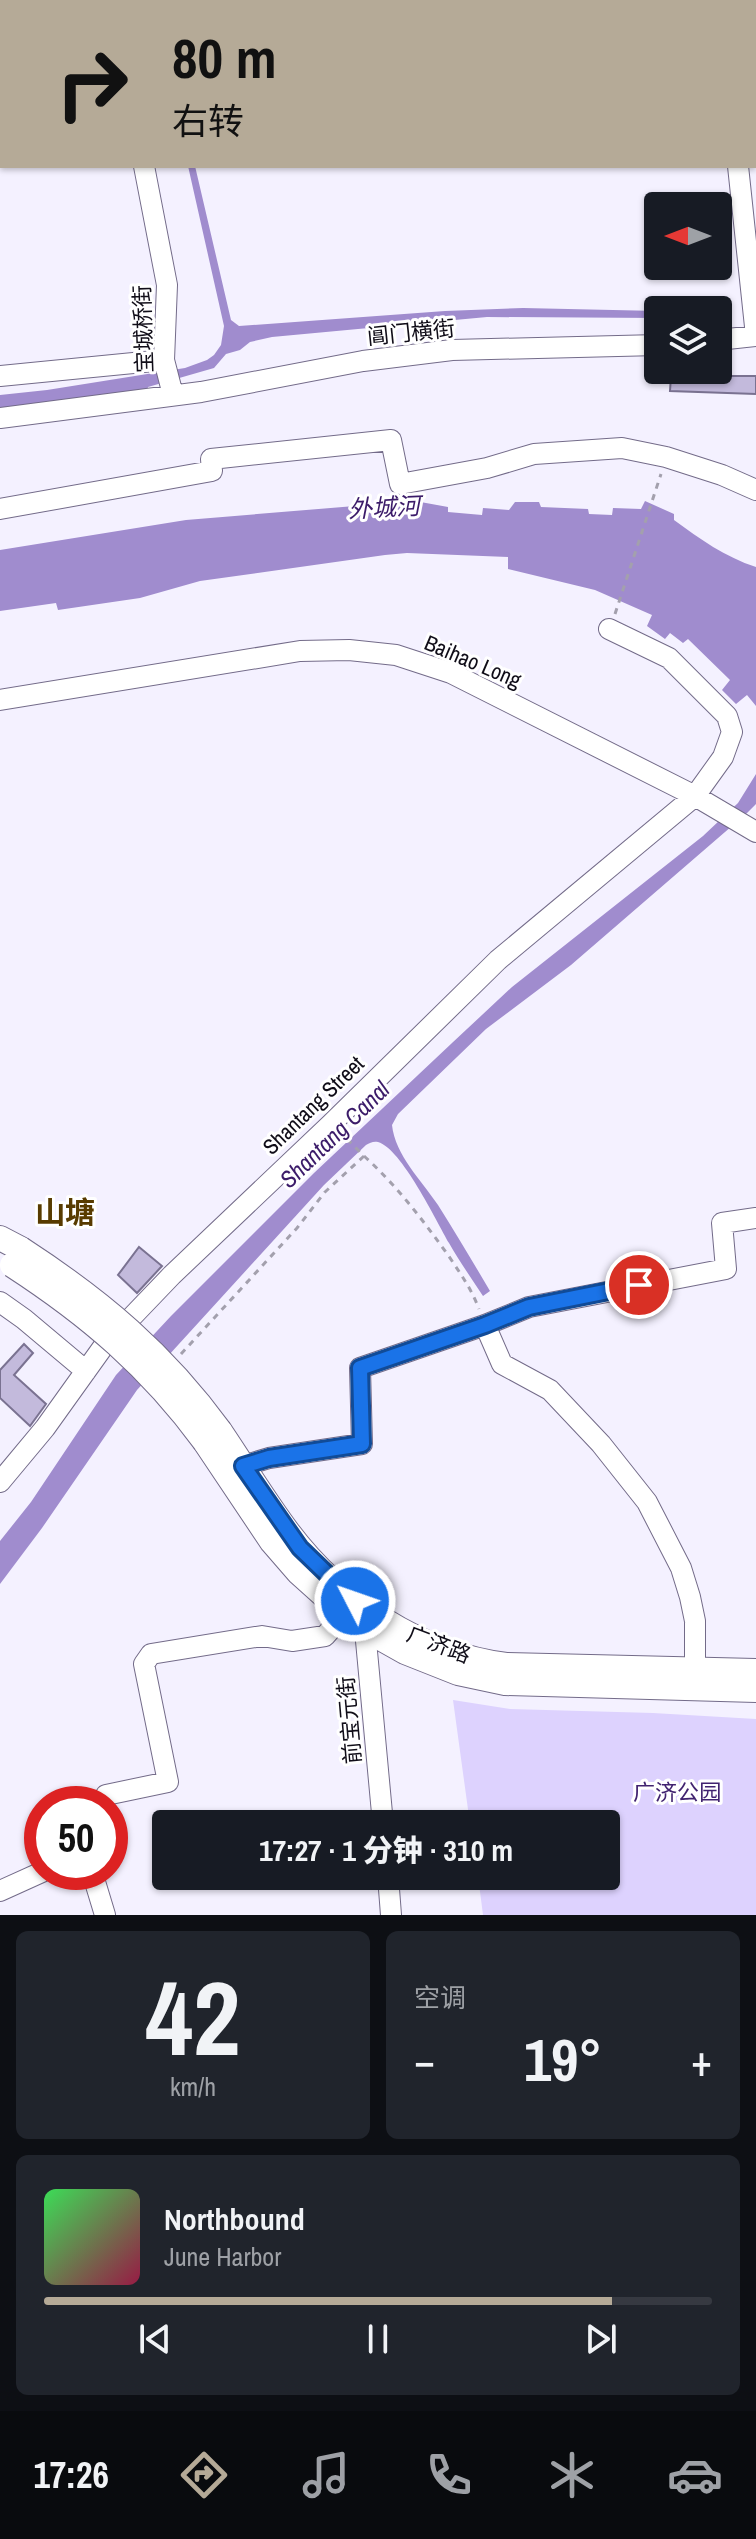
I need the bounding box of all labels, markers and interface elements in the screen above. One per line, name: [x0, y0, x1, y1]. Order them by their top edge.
text: 80 m: [172, 20, 277, 95]
icon: right: [40, 32, 144, 136]
text: 右转: [172, 97, 244, 145]
north arrow: [644, 192, 732, 280]
map controls: [644, 192, 732, 384]
street label: 宝城桥街: [126, 284, 160, 374]
button: layers: [644, 296, 732, 384]
street label: 阊门横街: [366, 312, 456, 352]
water label: 外城河: [347, 489, 425, 525]
street label: Baihao Long: [420, 627, 526, 695]
street label: Shantang Street: [256, 1049, 370, 1161]
water label: Shantang Canal: [272, 1073, 396, 1195]
district label: 山塘: [35, 1192, 95, 1232]
pin: [605, 1251, 673, 1319]
icon: arrive: [617, 1263, 661, 1307]
position arrow: [313, 1559, 397, 1643]
street label: 广济路: [403, 1618, 475, 1670]
street label: 前宝元街: [330, 1675, 368, 1765]
park label: 广济公园: [633, 1777, 721, 1807]
speed limit sign: 50: [24, 1786, 128, 1890]
text: 17:27 · 1 分钟 · 310 m: [259, 1830, 513, 1870]
text: 42: [146, 1947, 240, 2087]
text: 空调: [414, 1980, 466, 2015]
text: 19°: [524, 2019, 602, 2100]
text: −: [414, 2030, 435, 2090]
text: +: [691, 2030, 712, 2090]
text: km/h: [170, 2069, 216, 2104]
text: Northbound: [164, 2199, 305, 2239]
text: June Harbor: [164, 2239, 281, 2274]
icon: previous: [133, 2317, 177, 2361]
icon: pause: [356, 2317, 400, 2361]
icon: next: [579, 2317, 623, 2361]
icon: directions: [176, 2447, 232, 2503]
icon: music: [298, 2447, 354, 2503]
icon: phone: [421, 2447, 477, 2503]
icon: climate: [544, 2447, 600, 2503]
icon: car: [667, 2447, 723, 2503]
text: 17:26: [33, 2451, 109, 2499]

